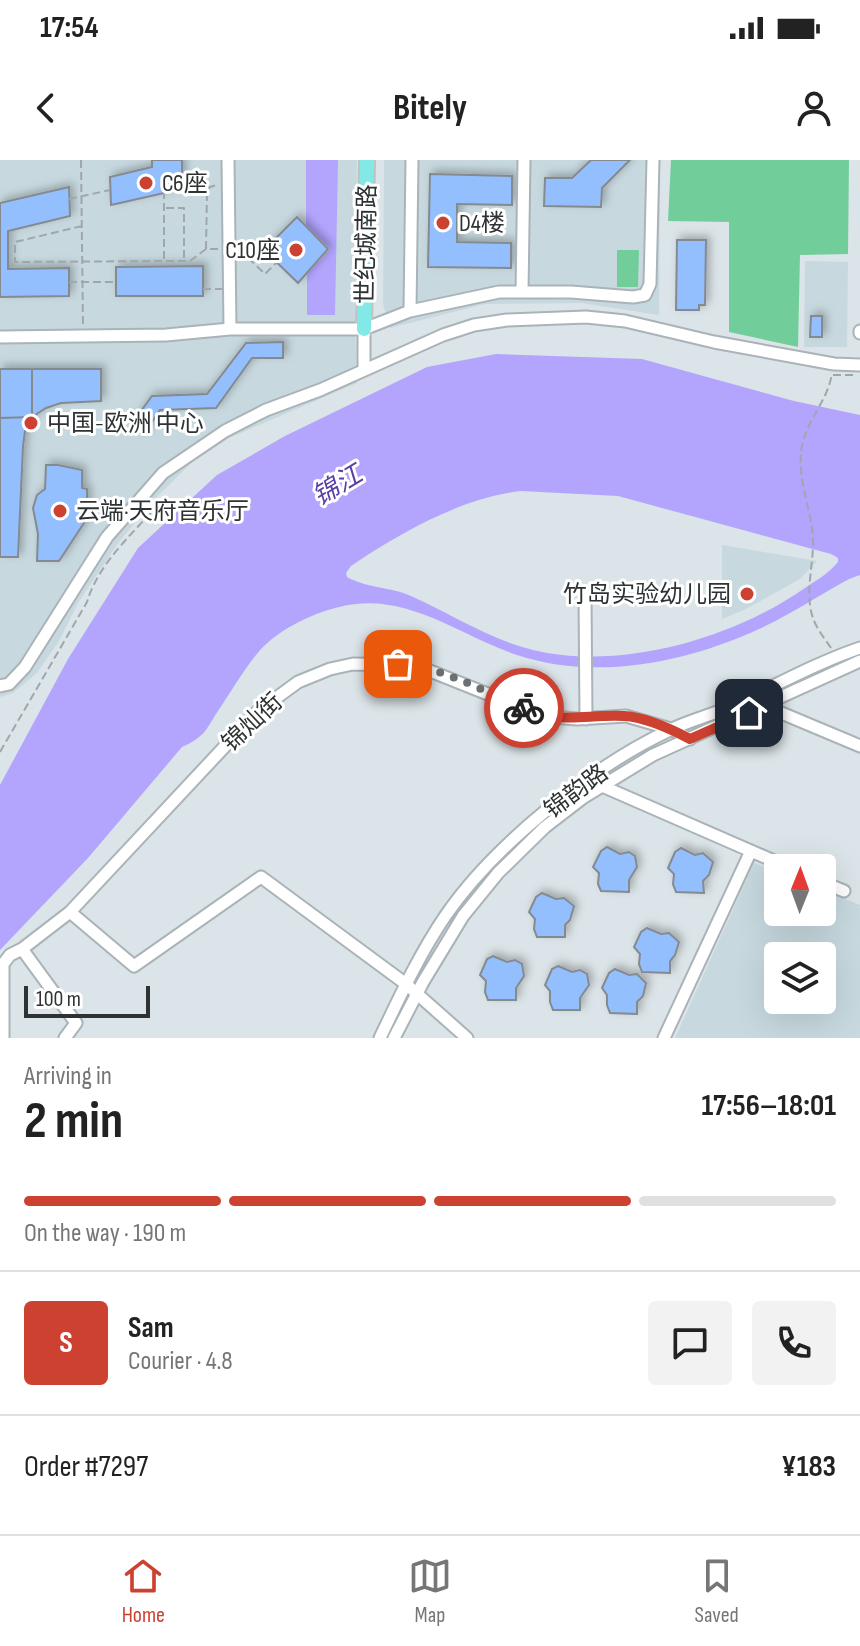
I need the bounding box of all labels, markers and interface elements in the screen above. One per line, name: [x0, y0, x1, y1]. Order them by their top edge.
text: 17:54: [40, 10, 98, 46]
icon: back: [24, 86, 68, 130]
icon: person: [792, 86, 836, 130]
text: Bitely: [393, 87, 467, 130]
place label: C6座: [162, 169, 208, 198]
marker: C6座: [137, 174, 155, 192]
street label: 世纪城南路: [351, 184, 382, 304]
place label: D4楼: [459, 209, 505, 238]
marker: D4楼: [434, 214, 452, 232]
place label: C10座: [225, 236, 280, 265]
marker: C10座: [287, 241, 305, 259]
place label: 中国-欧洲 中心: [47, 409, 204, 438]
marker: 中国-欧洲 中心: [22, 414, 40, 432]
water label: 锦江: [307, 458, 371, 513]
place label: 云端·天府音乐厅: [76, 497, 249, 526]
marker: 云端·天府音乐厅: [51, 502, 69, 520]
place label: 竹岛实验幼儿园: [563, 580, 731, 609]
marker: 竹岛实验幼儿园: [738, 585, 756, 603]
pin: [364, 630, 432, 698]
icon: bag: [376, 642, 420, 686]
courier: [484, 668, 564, 748]
pin: [715, 679, 783, 747]
icon: bike: [502, 686, 546, 730]
street label: 锦灿街: [216, 687, 289, 758]
icon: home: [727, 691, 771, 735]
street label: 锦韵路: [539, 758, 614, 825]
north arrow: [764, 854, 836, 926]
map controls: [764, 854, 836, 1014]
button: layers: [764, 942, 836, 1014]
scale bar: [24, 982, 150, 1018]
text: 100 m: [36, 986, 81, 1013]
text: Arriving in: [24, 1061, 112, 1092]
text: 17:56–18:01: [701, 1088, 836, 1124]
text: 2 min: [24, 1090, 123, 1153]
text: On the way · 190 m: [24, 1218, 186, 1249]
button: chat: [648, 1301, 732, 1385]
button: phone: [752, 1301, 836, 1385]
text: Sam: [128, 1310, 174, 1346]
text: S: [59, 1325, 73, 1361]
text: Courier · 4.8: [128, 1346, 233, 1377]
text: Order #7297: [24, 1449, 148, 1485]
text: ¥183: [781, 1449, 836, 1485]
tab: Home: [121, 1554, 165, 1629]
tab: Map: [408, 1554, 452, 1629]
tab: Saved: [695, 1554, 739, 1629]

